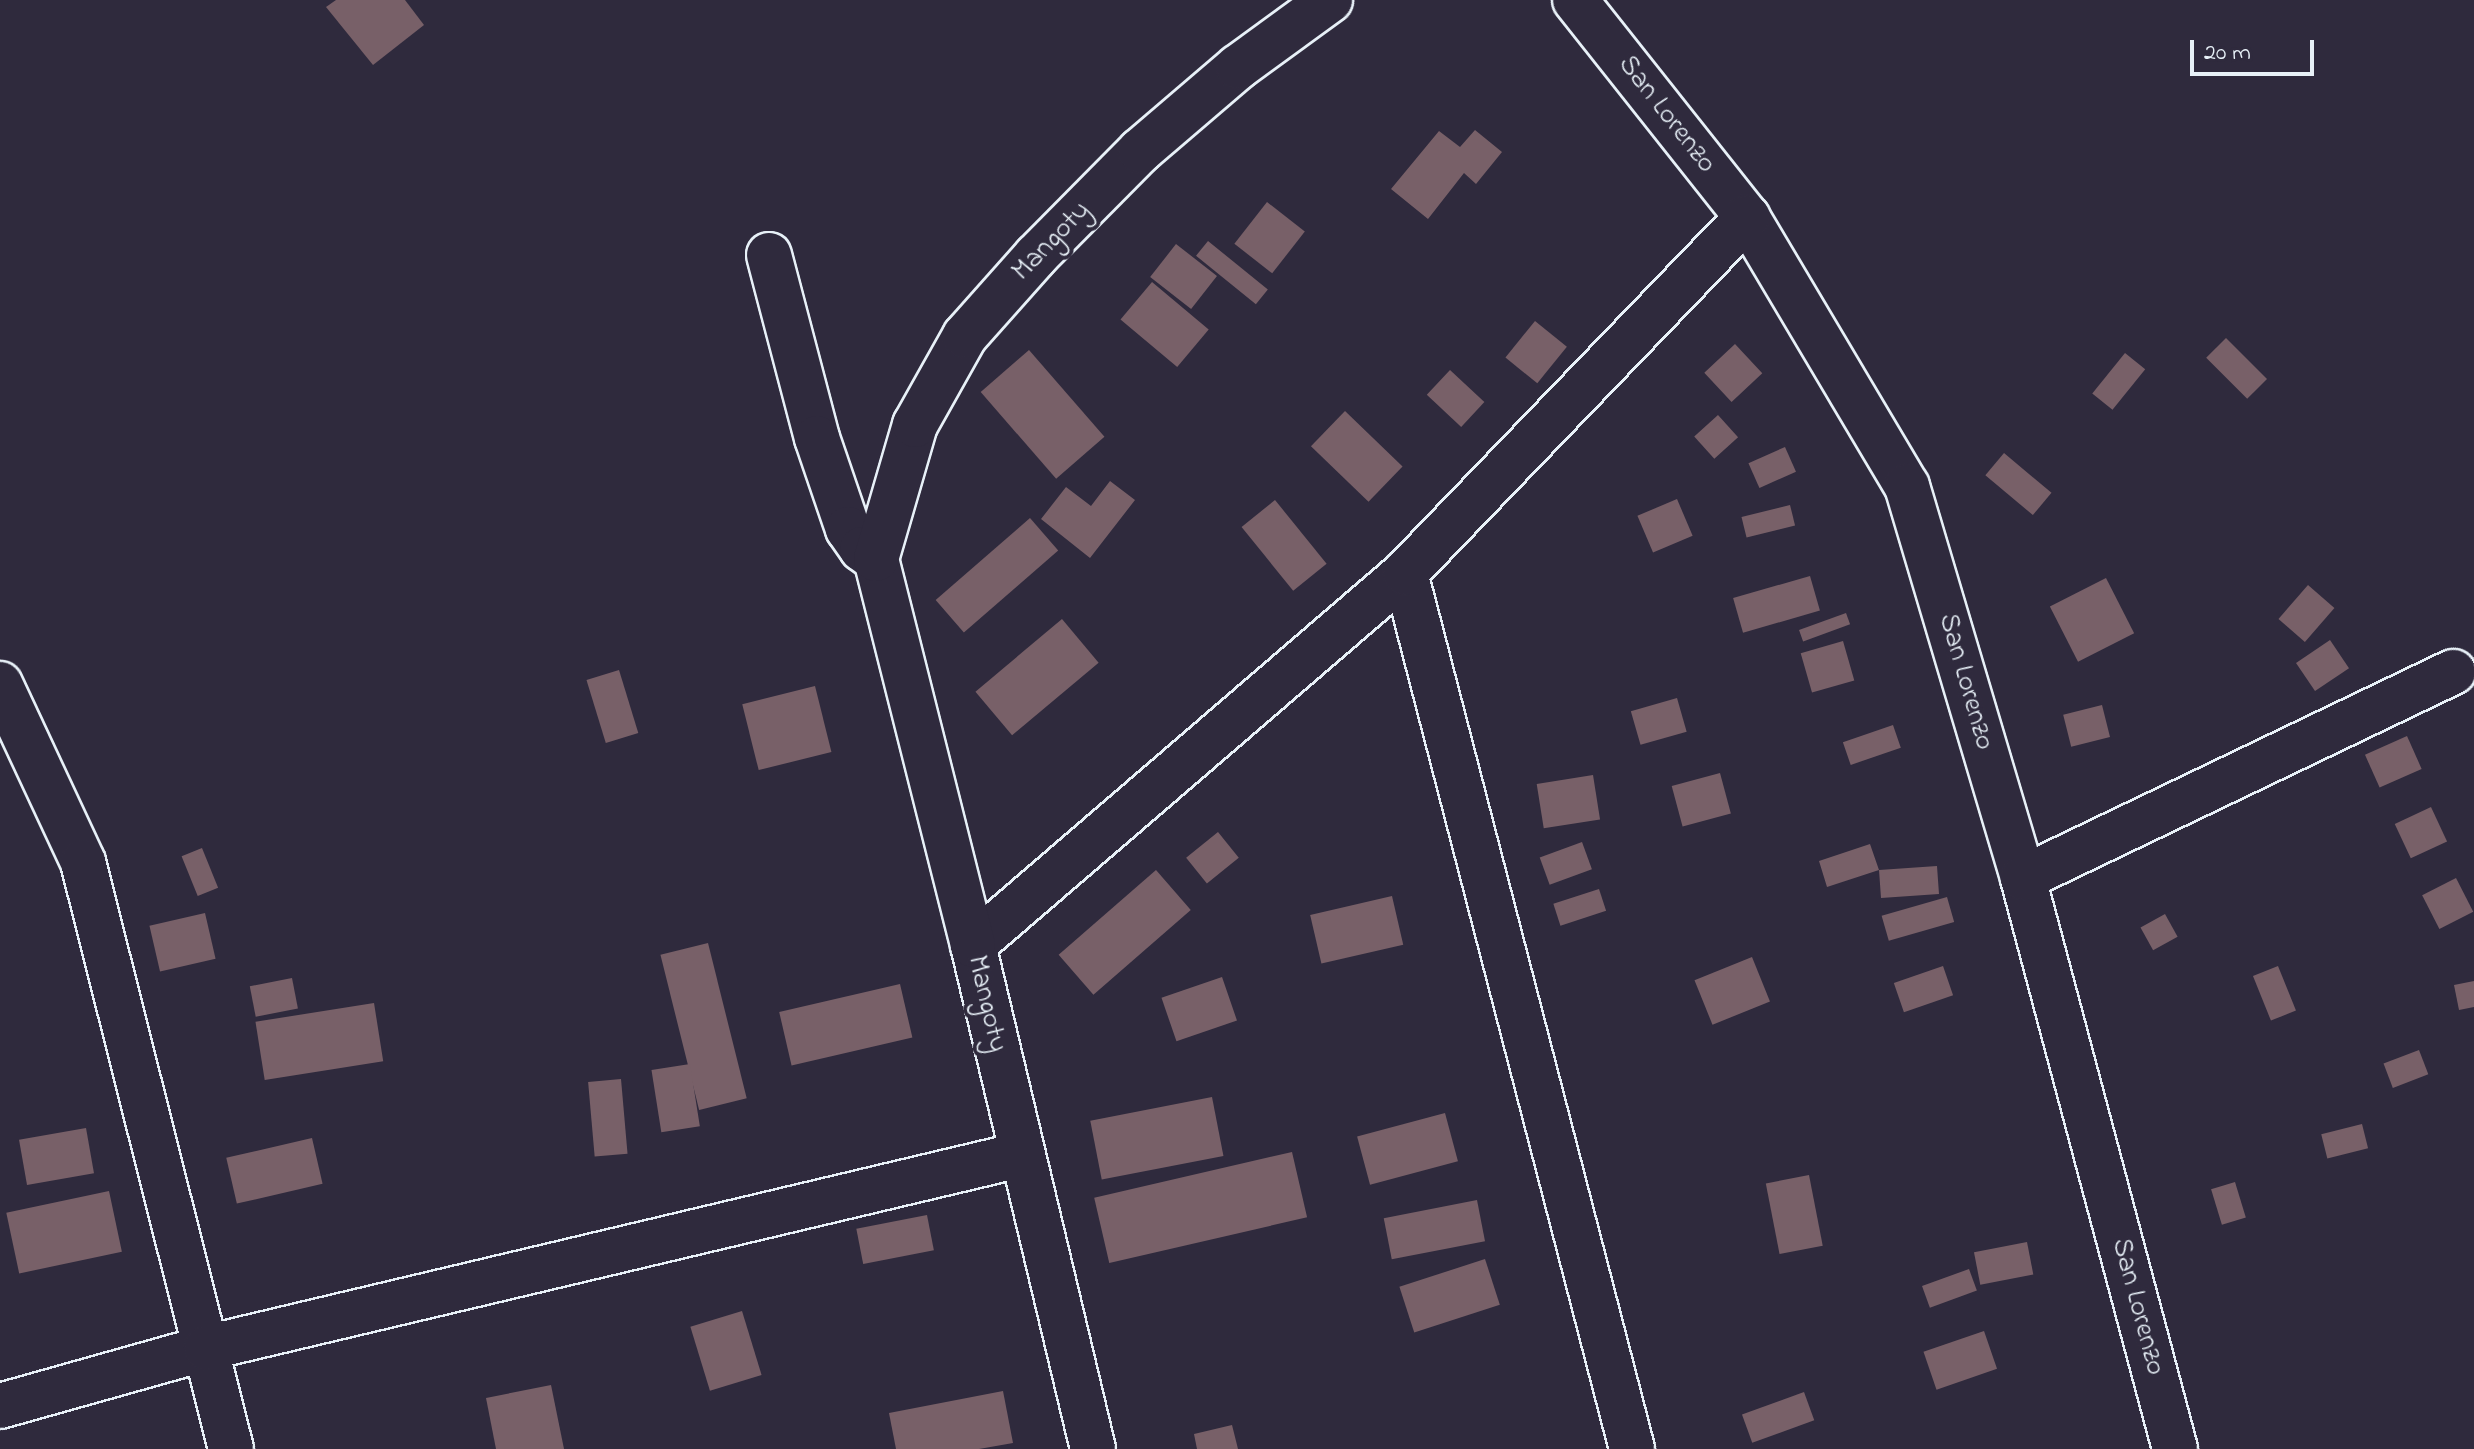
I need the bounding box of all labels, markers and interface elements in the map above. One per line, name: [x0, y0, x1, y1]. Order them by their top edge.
scale bar: [2194, 24, 2318, 74]
text: 20 m: [2204, 36, 2251, 71]
street label: San Lorenzo: [1610, 49, 1722, 181]
street label: Mangoty: [1006, 195, 1098, 289]
street label: San Lorenzo: [1930, 610, 2000, 754]
street label: Mangoty: [959, 952, 1013, 1056]
street label: San Lorenzo: [2103, 1235, 2171, 1379]

